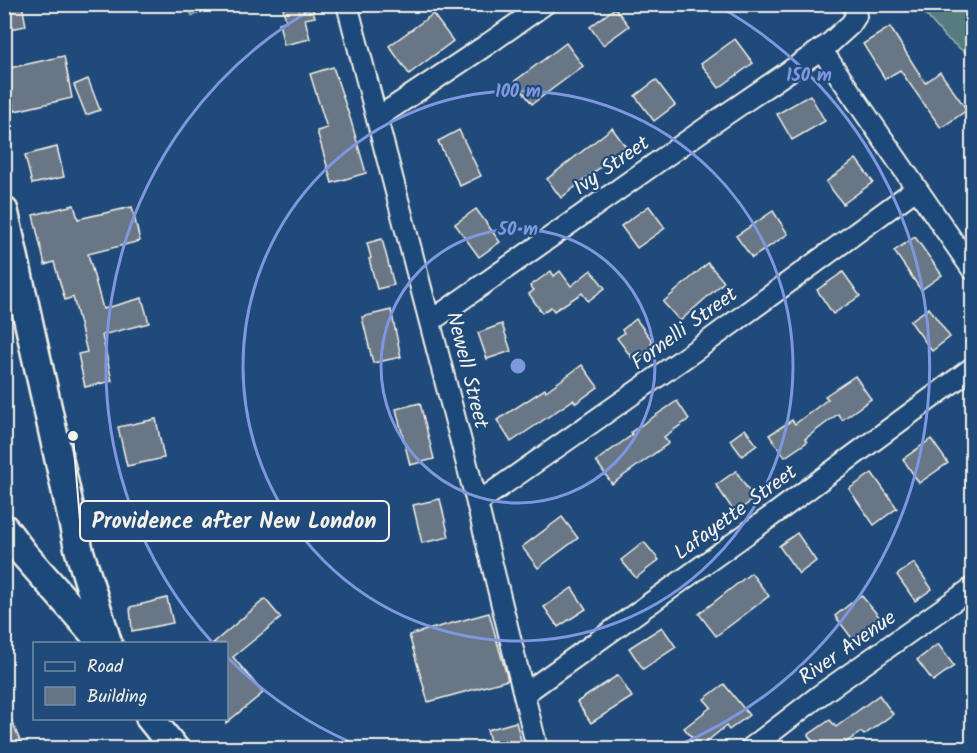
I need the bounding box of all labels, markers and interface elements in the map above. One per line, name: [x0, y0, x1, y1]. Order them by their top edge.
text: 150 m: [786, 62, 832, 91]
text: 100 m: [495, 78, 541, 107]
street label: Ivy Street: [567, 127, 658, 205]
text: 50 m: [497, 216, 538, 245]
street label: Fornelli Street: [625, 279, 746, 379]
street label: Newell Street: [436, 309, 497, 433]
centre of rings: [508, 356, 528, 376]
street label: Lafayette Street: [667, 457, 805, 569]
callout: Providence after New London: [80, 501, 389, 541]
text: Providence after New London: [92, 505, 376, 540]
street label: River Avenue: [792, 602, 904, 694]
legend: [33, 642, 228, 720]
text: Road: [87, 653, 124, 682]
text: Building: [87, 683, 147, 712]

